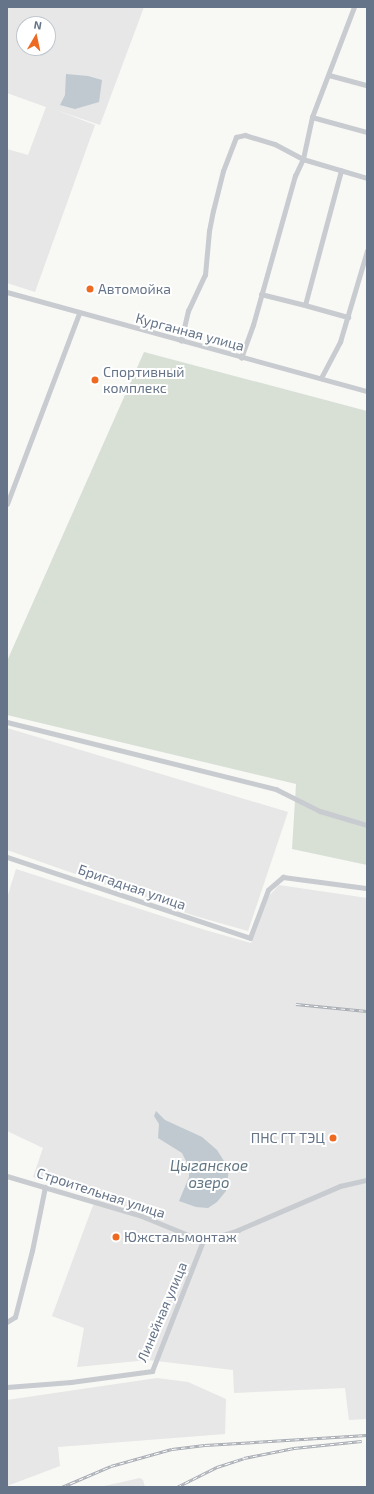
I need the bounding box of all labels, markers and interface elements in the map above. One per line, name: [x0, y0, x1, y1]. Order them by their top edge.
north arrow: [16, 16, 56, 56]
text: N: [33, 18, 43, 32]
place label: Автомойка: [98, 281, 171, 297]
marker: Автомойка: [85, 284, 95, 294]
street label: Курганная улица: [134, 309, 246, 355]
place label: Спортивный комплекс: [103, 364, 184, 396]
marker: Спортивный комплекс: [90, 375, 100, 385]
street label: Бригадная улица: [76, 861, 188, 913]
place label: ПНС ГТ ТЭЦ: [251, 1130, 325, 1146]
marker: ПНС ГТ ТЭЦ: [328, 1133, 338, 1143]
water label: Цыганское озеро: [170, 1156, 248, 1191]
street label: Строительная улица: [35, 1164, 167, 1222]
place label: Южстальмонтаж: [124, 1229, 237, 1245]
marker: Южстальмонтаж: [111, 1232, 121, 1242]
street label: Линейная улица: [133, 1259, 191, 1365]

